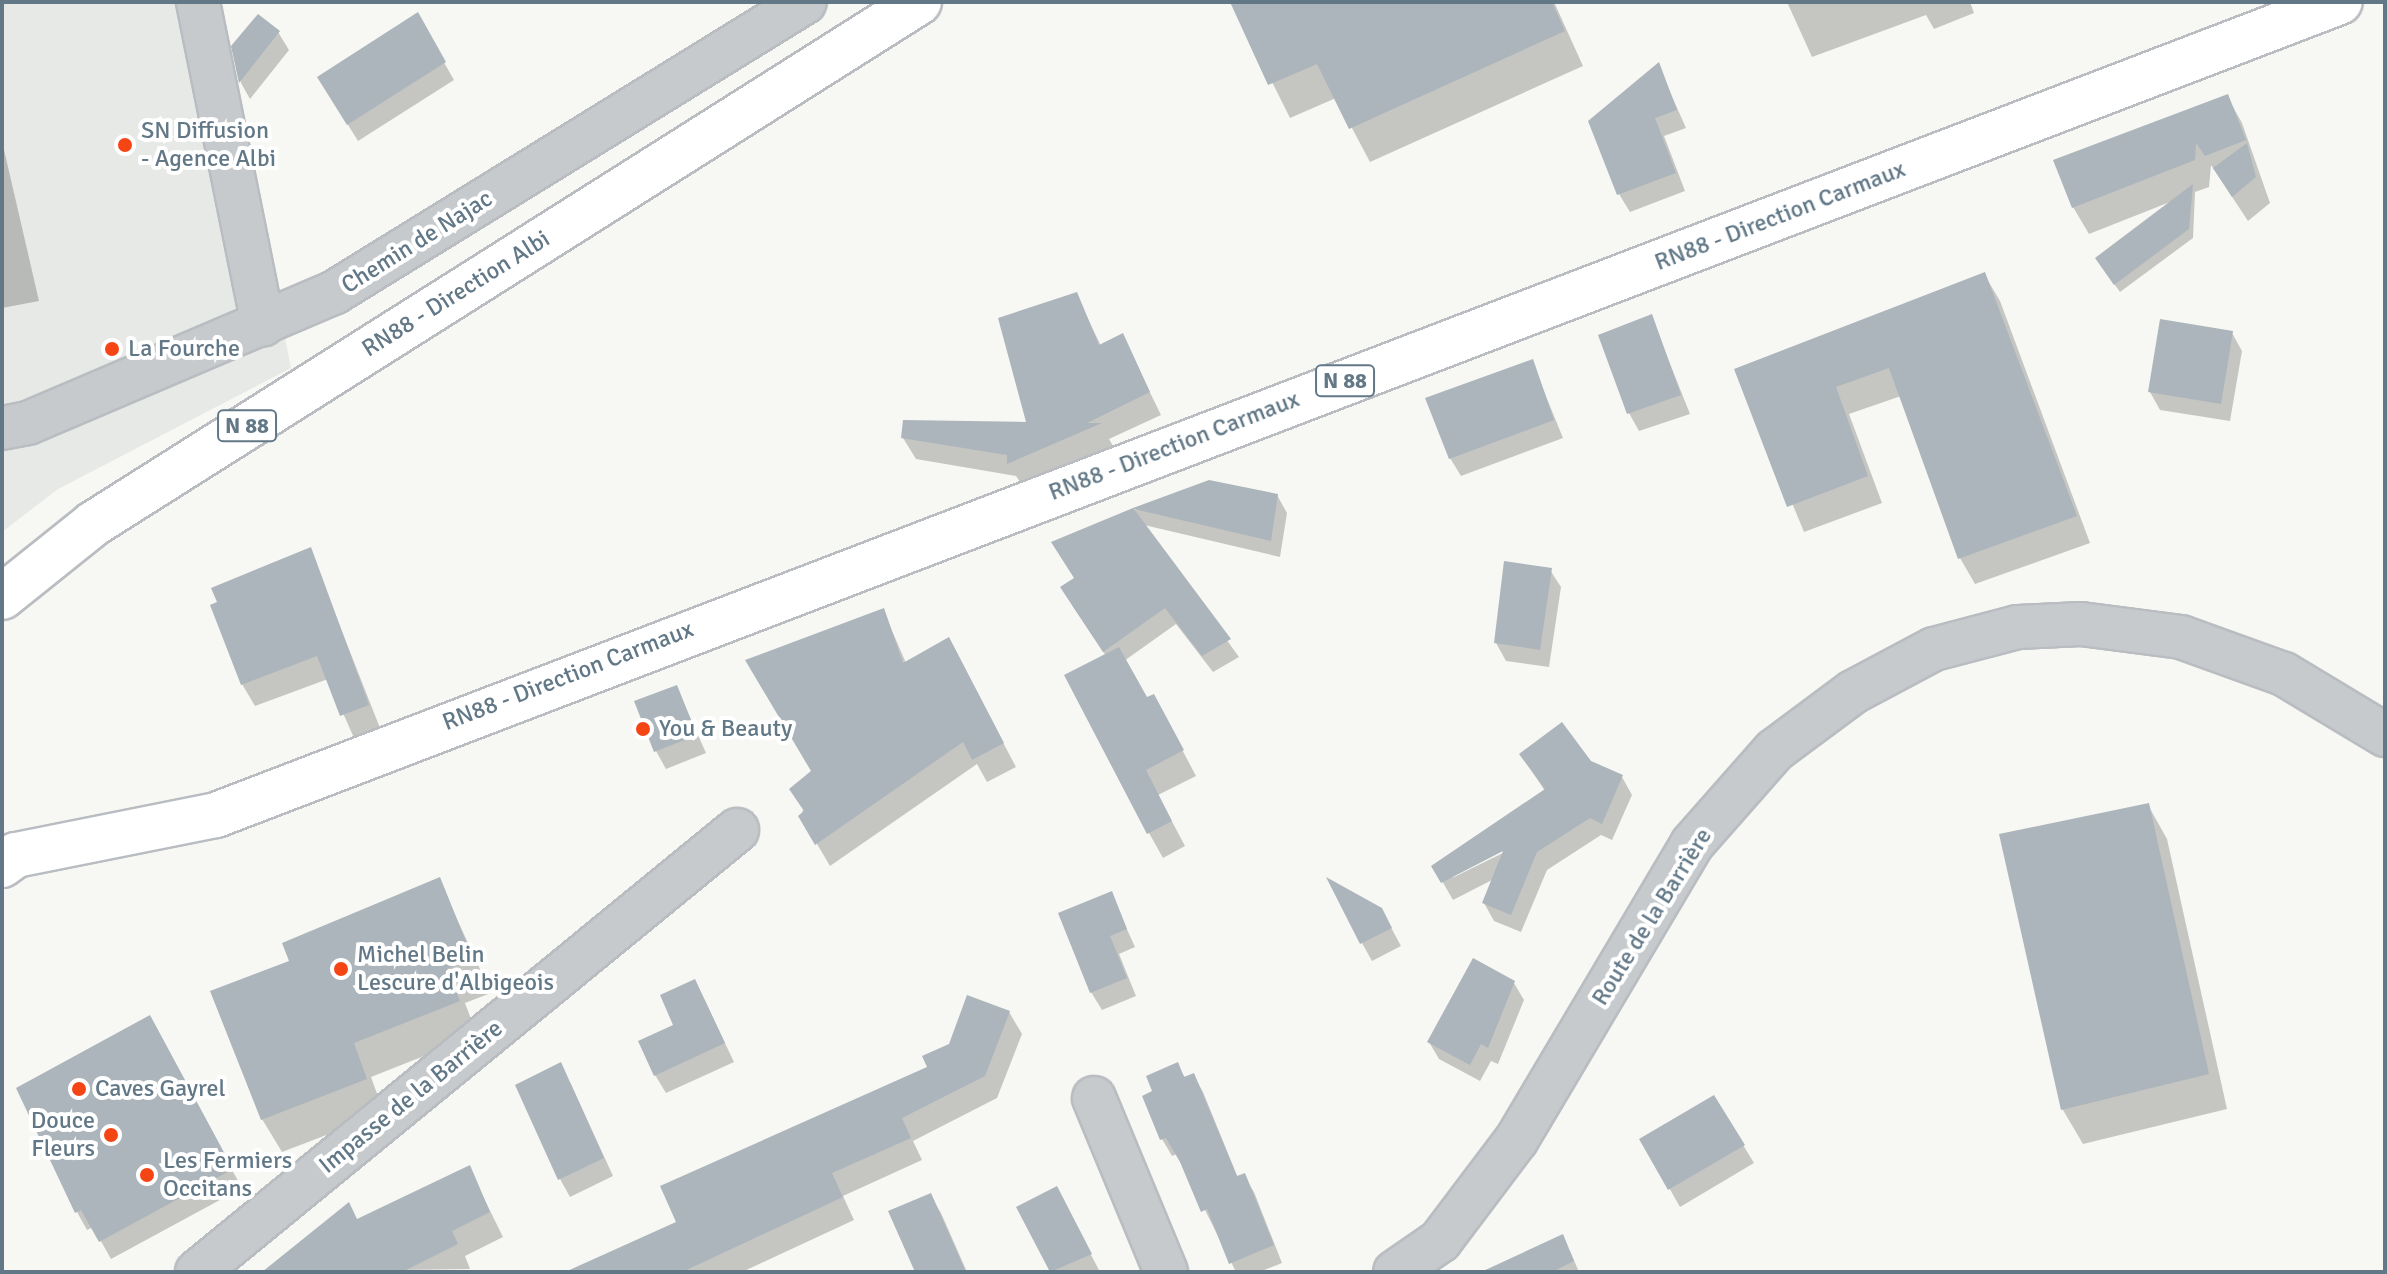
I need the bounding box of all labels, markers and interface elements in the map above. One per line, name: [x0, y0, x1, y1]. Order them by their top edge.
place label: SN Diffusion - Agence Albi: [141, 117, 276, 173]
marker: SN Diffusion - Agence Albi: [116, 136, 134, 154]
street label: RN88 - Direction Carmaux: [1651, 155, 1909, 277]
street label: Chemin de Najac: [336, 184, 498, 300]
street label: RN88 - Direction Albi: [357, 225, 555, 363]
place label: La Fourche: [128, 335, 240, 363]
marker: La Fourche: [103, 340, 121, 358]
road number: N 88: [1315, 363, 1375, 399]
street label: RN88 - Direction Carmaux: [1045, 385, 1303, 507]
road number: N 88: [217, 408, 277, 444]
street label: RN88 - Direction Carmaux: [439, 615, 697, 737]
place label: You & Beauty: [659, 715, 792, 743]
marker: You & Beauty: [634, 720, 652, 738]
street label: Route de la Barrière: [1586, 823, 1718, 1011]
place label: Michel Belin Lescure d'Albigeois: [357, 941, 554, 997]
marker: Michel Belin Lescure d'Albigeois: [332, 960, 350, 978]
street label: Impasse de la Barrière: [314, 1014, 508, 1180]
place label: Caves Gayrel: [95, 1075, 225, 1103]
marker: Caves Gayrel: [70, 1080, 88, 1098]
place label: Douce Fleurs: [31, 1107, 95, 1163]
marker: Douce Fleurs: [102, 1126, 120, 1144]
place label: Les Fermiers Occitans: [163, 1147, 292, 1203]
marker: Les Fermiers Occitans: [138, 1166, 156, 1184]

